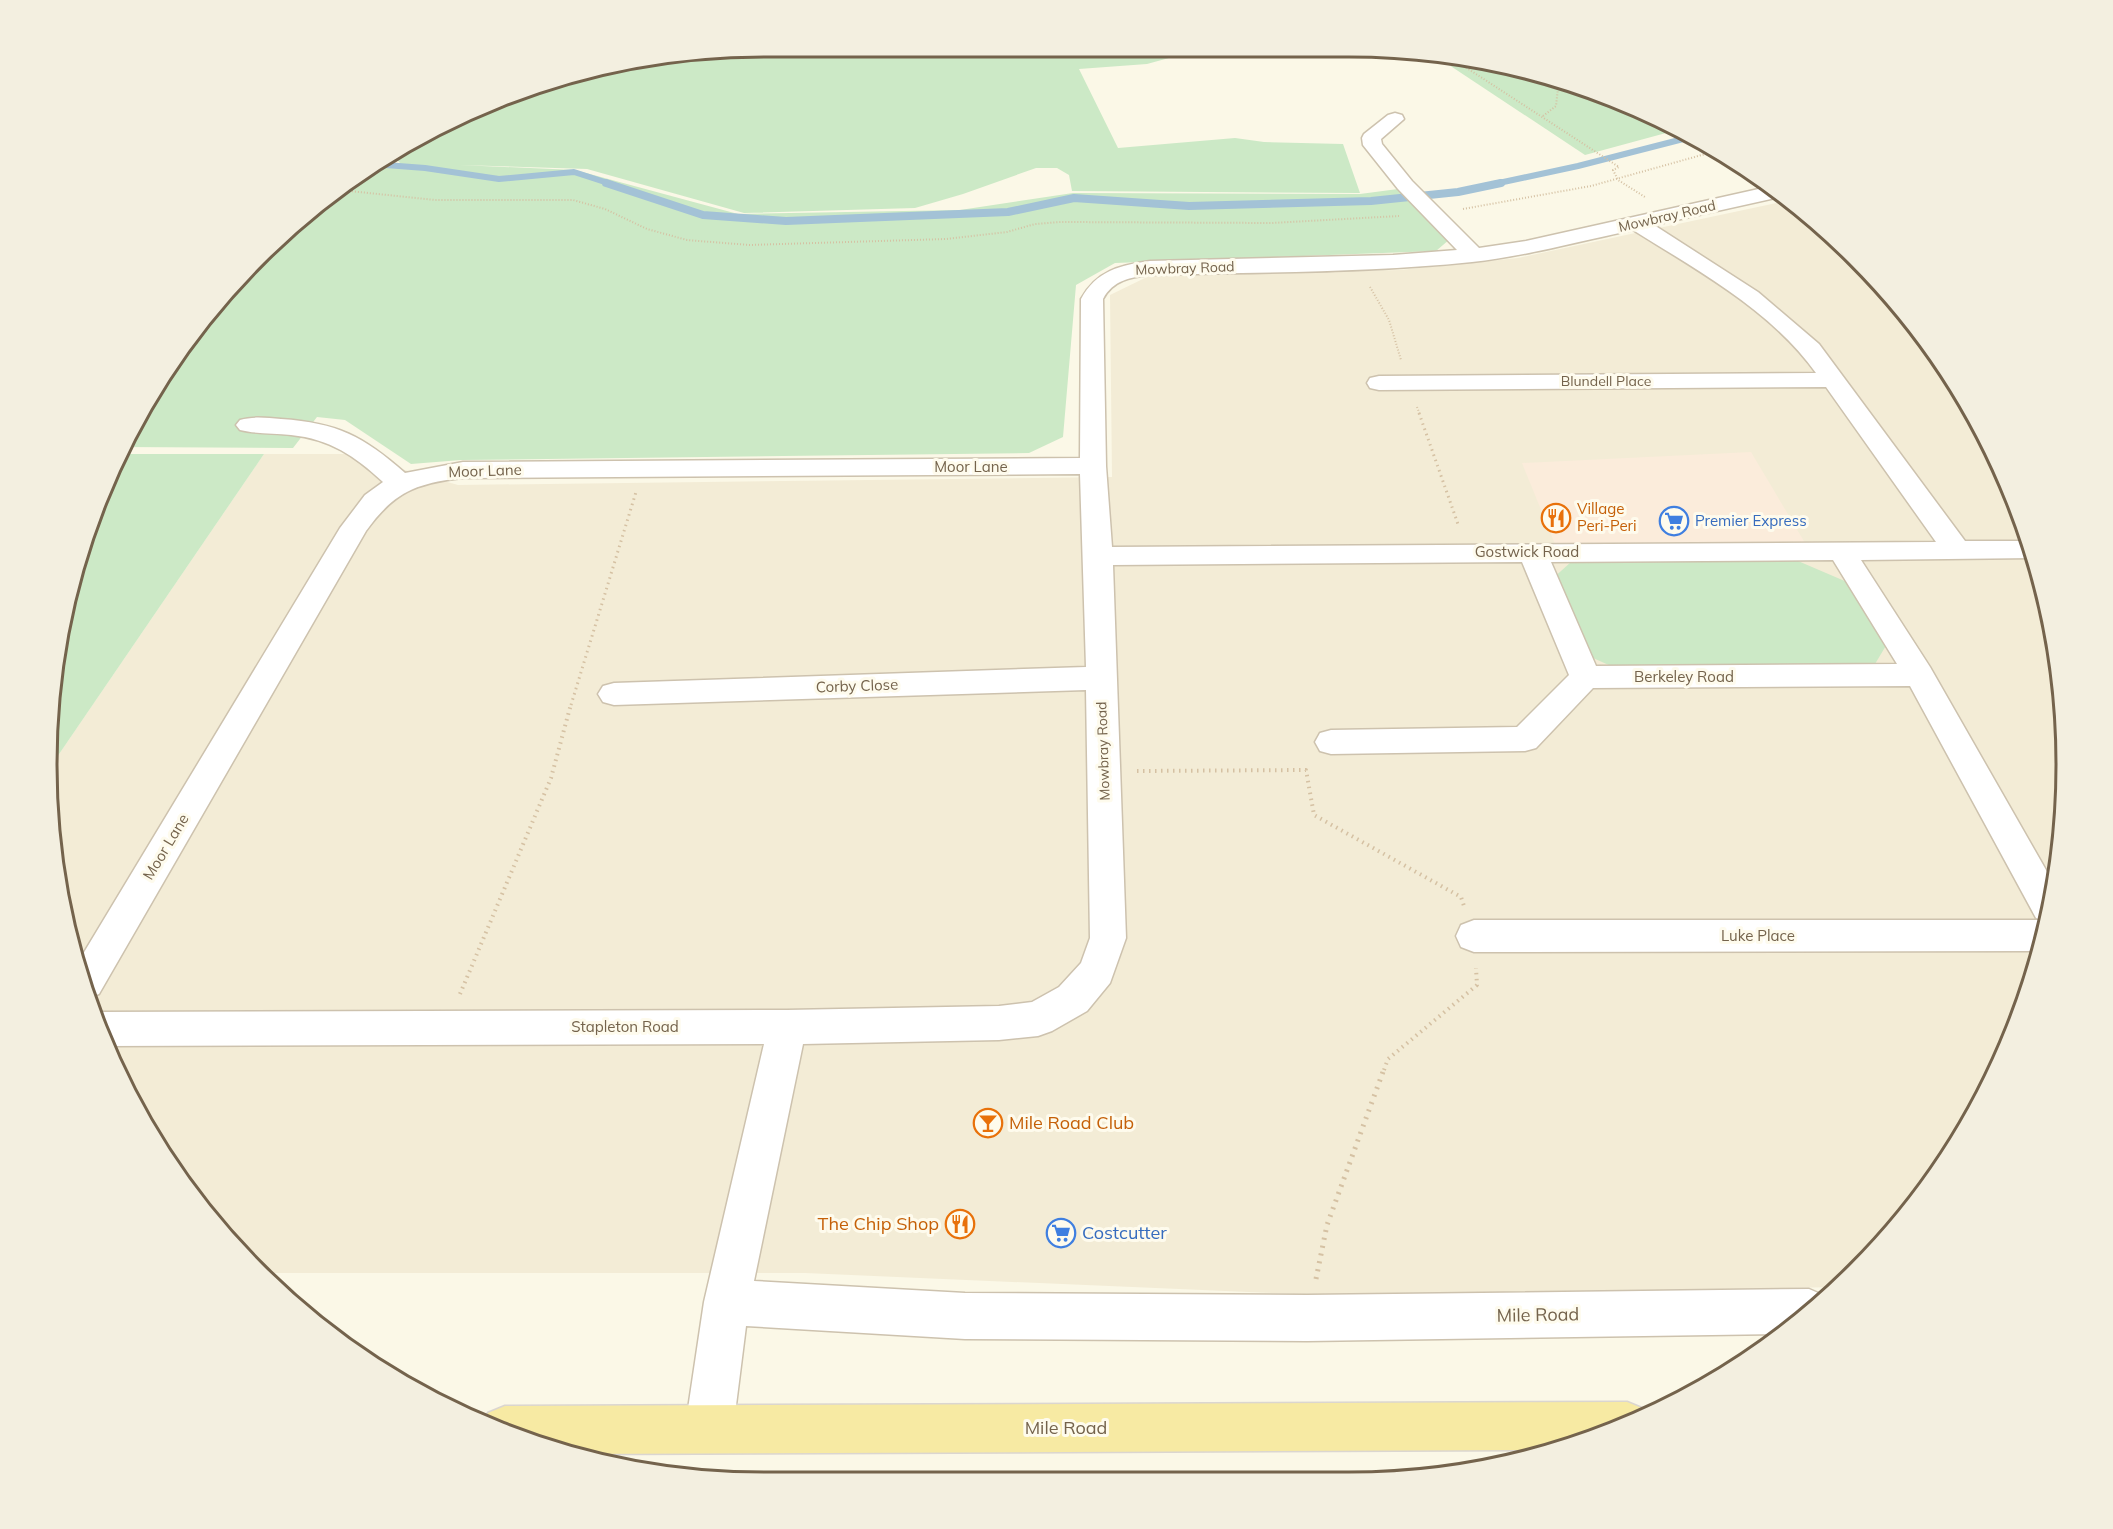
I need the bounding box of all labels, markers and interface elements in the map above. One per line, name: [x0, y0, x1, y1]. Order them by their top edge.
street label: Mowbray Road: [1617, 196, 1717, 236]
street label: Mowbray Road: [1135, 257, 1235, 279]
street label: Blundell Place: [1561, 372, 1651, 390]
street label: Moor Lane: [934, 457, 1008, 476]
street label: Moor Lane: [448, 460, 522, 481]
place label: Village Peri-Peri: [1577, 499, 1637, 535]
restaurant icon: Village Peri-Peri: [1540, 502, 1572, 534]
supermarket icon: Premier Express: [1658, 505, 1690, 537]
place label: Premier Express: [1695, 511, 1807, 530]
street label: Gostwick Road: [1475, 542, 1579, 561]
street label: Berkeley Road: [1634, 667, 1734, 686]
street label: Corby Close: [815, 675, 899, 696]
street label: Mowbray Road: [1092, 701, 1114, 801]
street label: Moor Lane: [139, 810, 193, 883]
street label: Luke Place: [1721, 926, 1795, 945]
street label: Stapleton Road: [571, 1017, 679, 1036]
bar icon: Mile Road Club: [972, 1107, 1004, 1139]
place label: Mile Road Club: [1009, 1111, 1134, 1134]
restaurant icon: The Chip Shop: [944, 1208, 976, 1240]
place label: The Chip Shop: [818, 1212, 939, 1235]
supermarket icon: Costcutter: [1045, 1217, 1077, 1249]
place label: Costcutter: [1082, 1221, 1167, 1244]
street label: Mile Road: [1496, 1302, 1580, 1327]
street label: Mile Road: [1025, 1416, 1107, 1439]

